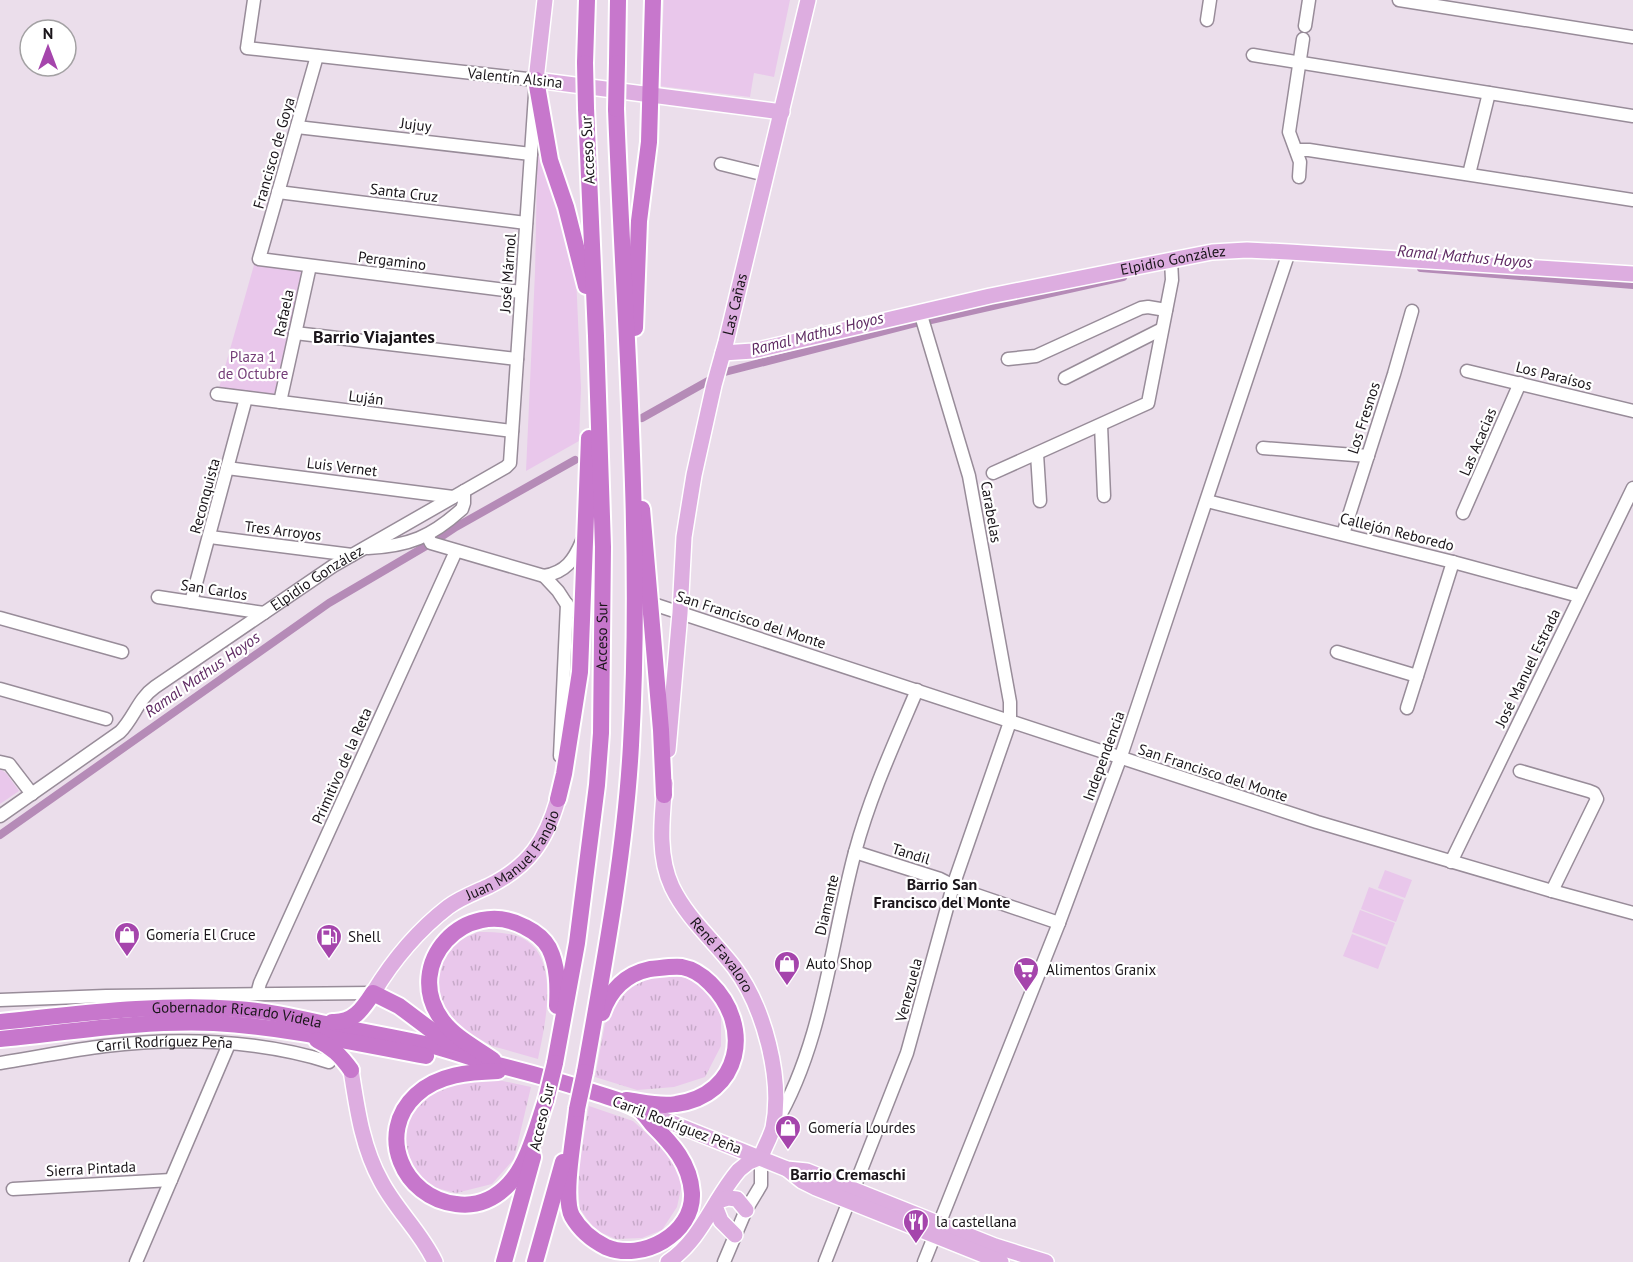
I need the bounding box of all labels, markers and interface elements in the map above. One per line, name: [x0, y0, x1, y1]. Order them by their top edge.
north arrow: [18, 18, 78, 78]
text: N: [43, 23, 53, 43]
street label: Valentín Alsina: [466, 63, 563, 92]
street label: Francisco de Goya: [249, 95, 299, 211]
street label: Jujuy: [398, 113, 433, 136]
street label: Acceso Sur: [576, 115, 599, 185]
street label: Santa Cruz: [369, 179, 439, 206]
street label: José Mármol: [495, 232, 520, 314]
water label: Ramal Mathus Hoyos: [1396, 240, 1534, 272]
street label: Elpidio González: [1119, 241, 1226, 279]
street label: Pergamino: [357, 247, 427, 274]
street label: Las Cañas: [718, 271, 751, 337]
street label: Rafaela: [269, 287, 298, 338]
water label: Ramal Mathus Hoyos: [749, 307, 886, 359]
district label: Barrio Viajantes: [313, 325, 435, 348]
park label: Plaza 1 de Octubre: [218, 347, 288, 383]
street label: Los Paraísos: [1514, 357, 1594, 394]
street label: Los Fresnos: [1343, 379, 1384, 456]
street label: Luján: [347, 386, 385, 409]
street label: Las Acacias: [1455, 405, 1500, 479]
street label: Luis Vernet: [306, 453, 378, 480]
street label: Reconquista: [185, 456, 224, 536]
street label: Carabelas: [977, 480, 1006, 544]
street label: Callejón Reboredo: [1338, 508, 1456, 555]
street label: Tres Arroyos: [244, 516, 323, 545]
street label: Elpidio González: [267, 541, 366, 615]
street label: San Carlos: [179, 575, 249, 604]
street label: San Francisco del Monte: [674, 586, 828, 653]
street label: Acceso Sur: [592, 602, 611, 671]
street label: José Manuel Estrada: [1490, 605, 1564, 731]
water label: Ramal Mathus Hoyos: [141, 626, 264, 721]
street label: Primitivo de la Reta: [307, 705, 376, 827]
street label: Independencia: [1078, 708, 1129, 803]
street label: San Francisco del Monte: [1136, 739, 1290, 806]
street label: Juan Manuel Fangio: [461, 807, 563, 905]
street label: Tandil: [890, 839, 933, 868]
street label: Diamante: [810, 873, 843, 937]
district label: Barrio San Francisco del Monte: [874, 874, 1010, 912]
street label: René Favaloro: [686, 913, 758, 995]
shop icon: Gomería El Cruce: [112, 920, 142, 958]
fuel station icon: Shell: [314, 922, 344, 960]
place label: Gomería El Cruce: [146, 925, 256, 944]
place label: Shell: [348, 927, 381, 946]
shop icon: Auto Shop: [772, 949, 802, 987]
place label: Auto Shop: [806, 954, 872, 973]
supermarket icon: Alimentos Granix: [1011, 955, 1041, 993]
street label: Venezuela: [891, 956, 926, 1025]
place label: Alimentos Granix: [1046, 960, 1156, 979]
street label: Gobernador Ricardo Videla: [151, 997, 324, 1032]
street label: Carril Rodríguez Peña: [95, 1031, 234, 1056]
street label: Acceso Sur: [525, 1081, 558, 1152]
street label: Carril Rodríguez Peña: [610, 1091, 744, 1158]
shop icon: Gomería Lourdes: [773, 1113, 803, 1151]
place label: Gomería Lourdes: [808, 1118, 916, 1137]
street label: Sierra Pintada: [46, 1157, 136, 1180]
district label: Barrio Cremaschi: [790, 1164, 906, 1184]
restaurant icon: la castellana: [901, 1207, 931, 1245]
place label: la castellana: [936, 1212, 1017, 1231]

